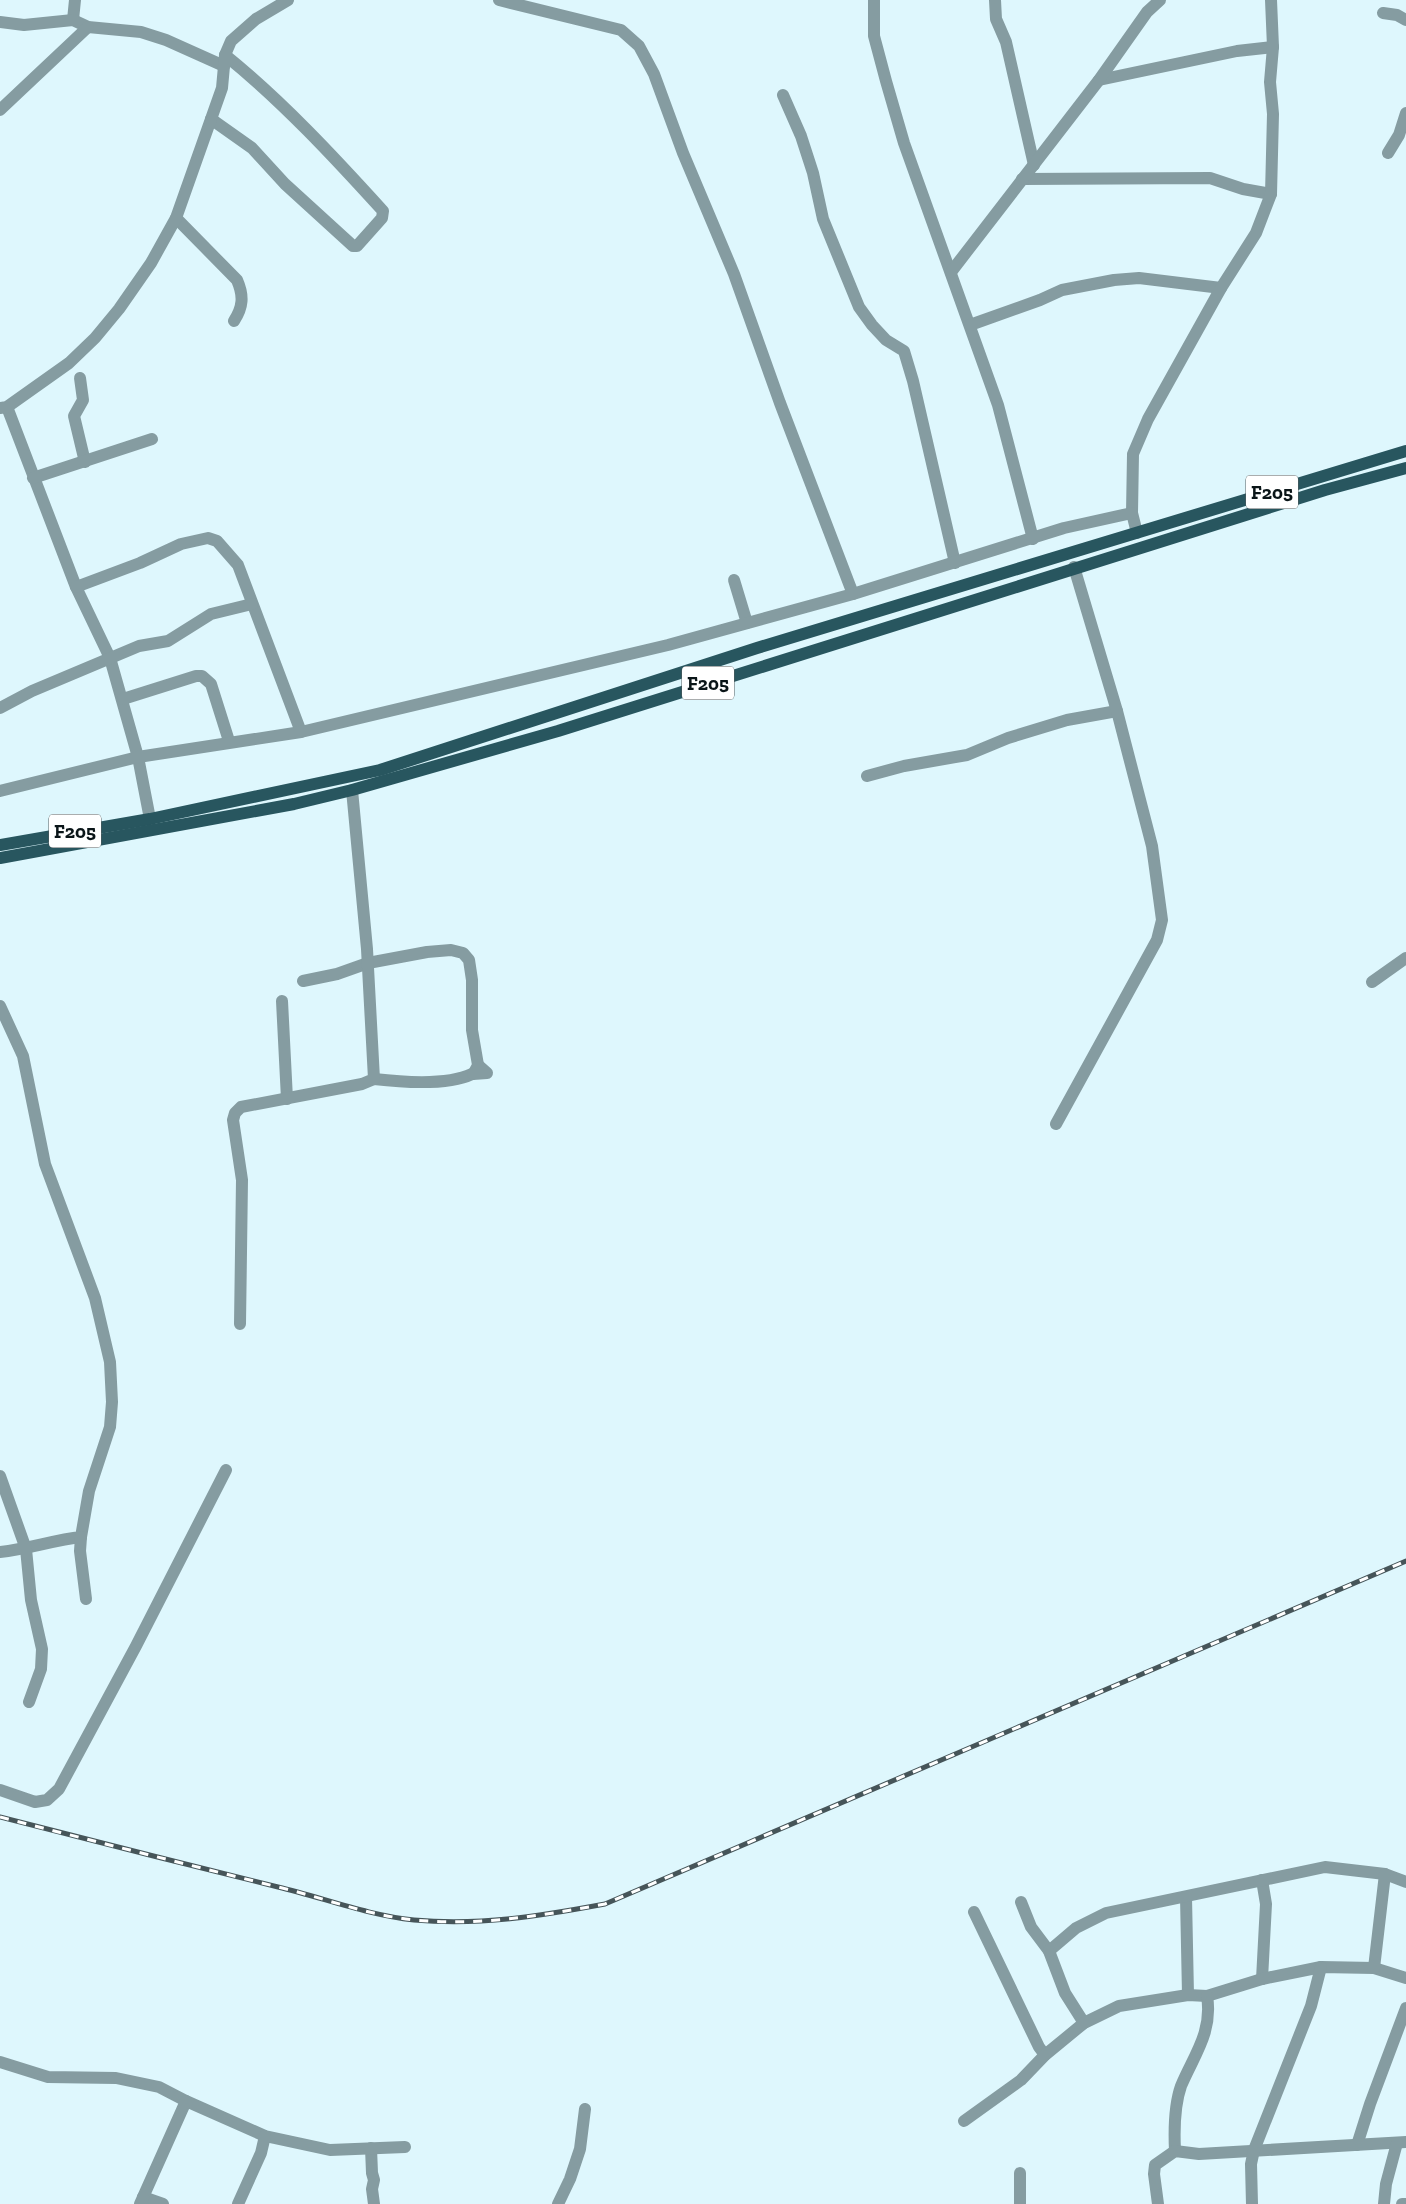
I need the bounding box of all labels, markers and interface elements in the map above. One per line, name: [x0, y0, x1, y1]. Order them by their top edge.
road number: F205: [1246, 476, 1298, 508]
road number: F205: [682, 666, 734, 700]
road number: F205: [49, 814, 101, 848]

